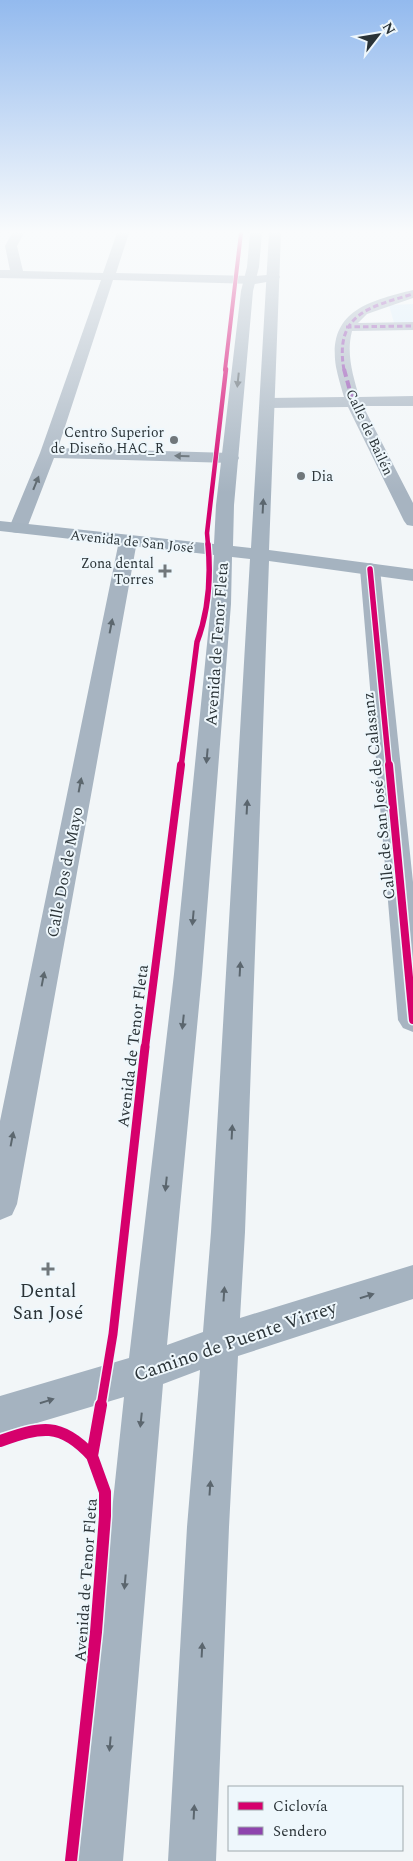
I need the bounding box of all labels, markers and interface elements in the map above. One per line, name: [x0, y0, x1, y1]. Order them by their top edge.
north arrow: [353, 10, 403, 60]
text: N: [377, 18, 401, 39]
one-way arrow: [234, 372, 242, 388]
street label: Calle de Bailén: [340, 386, 399, 479]
place label: Centro Superior de Diseño HAC_R: [51, 422, 165, 459]
marker: Centro Superior de Diseño HAC_R: [168, 434, 180, 446]
one-way arrow: [174, 452, 190, 460]
place label: Dia: [311, 466, 333, 487]
marker: Dia: [295, 470, 307, 482]
one-way arrow: [32, 475, 40, 490]
one-way arrow: [259, 498, 267, 514]
street label: Avenida de San José: [69, 525, 195, 558]
place label: Zona dental Torres: [81, 553, 154, 590]
street label: Avenida de Tenor Fleta: [199, 561, 235, 727]
marker: Zona dental Torres: [158, 564, 172, 578]
one-way arrow: [107, 618, 115, 633]
street label: Calle de San José de Calasanz: [356, 691, 402, 901]
one-way arrow: [203, 749, 211, 765]
one-way arrow: [77, 777, 85, 793]
one-way arrow: [243, 799, 251, 815]
street label: Calle Dos de Mayo: [41, 805, 89, 940]
one-way arrow: [188, 911, 196, 927]
one-way arrow: [236, 961, 244, 977]
street label: Avenida de Tenor Fleta: [111, 963, 155, 1129]
one-way arrow: [39, 972, 47, 987]
one-way arrow: [179, 1014, 187, 1030]
one-way arrow: [229, 1123, 237, 1139]
one-way arrow: [9, 1130, 17, 1146]
one-way arrow: [162, 1176, 170, 1192]
marker: Dental San José: [41, 1262, 55, 1276]
place label: Dental San José: [13, 1277, 83, 1328]
one-way arrow: [220, 1286, 228, 1302]
one-way arrow: [360, 1292, 375, 1300]
street label: Camino de Puente Virrey: [130, 1293, 342, 1390]
one-way arrow: [39, 1397, 54, 1404]
one-way arrow: [137, 1412, 145, 1428]
one-way arrow: [207, 1479, 215, 1495]
street label: Avenida de Tenor Fleta: [68, 1497, 104, 1663]
one-way arrow: [120, 1574, 128, 1590]
one-way arrow: [198, 1642, 206, 1658]
one-way arrow: [106, 1736, 114, 1752]
legend: [228, 1786, 403, 1851]
text: Ciclovía: [273, 1795, 328, 1818]
one-way arrow: [191, 1804, 199, 1820]
text: Sendero: [273, 1820, 327, 1843]

